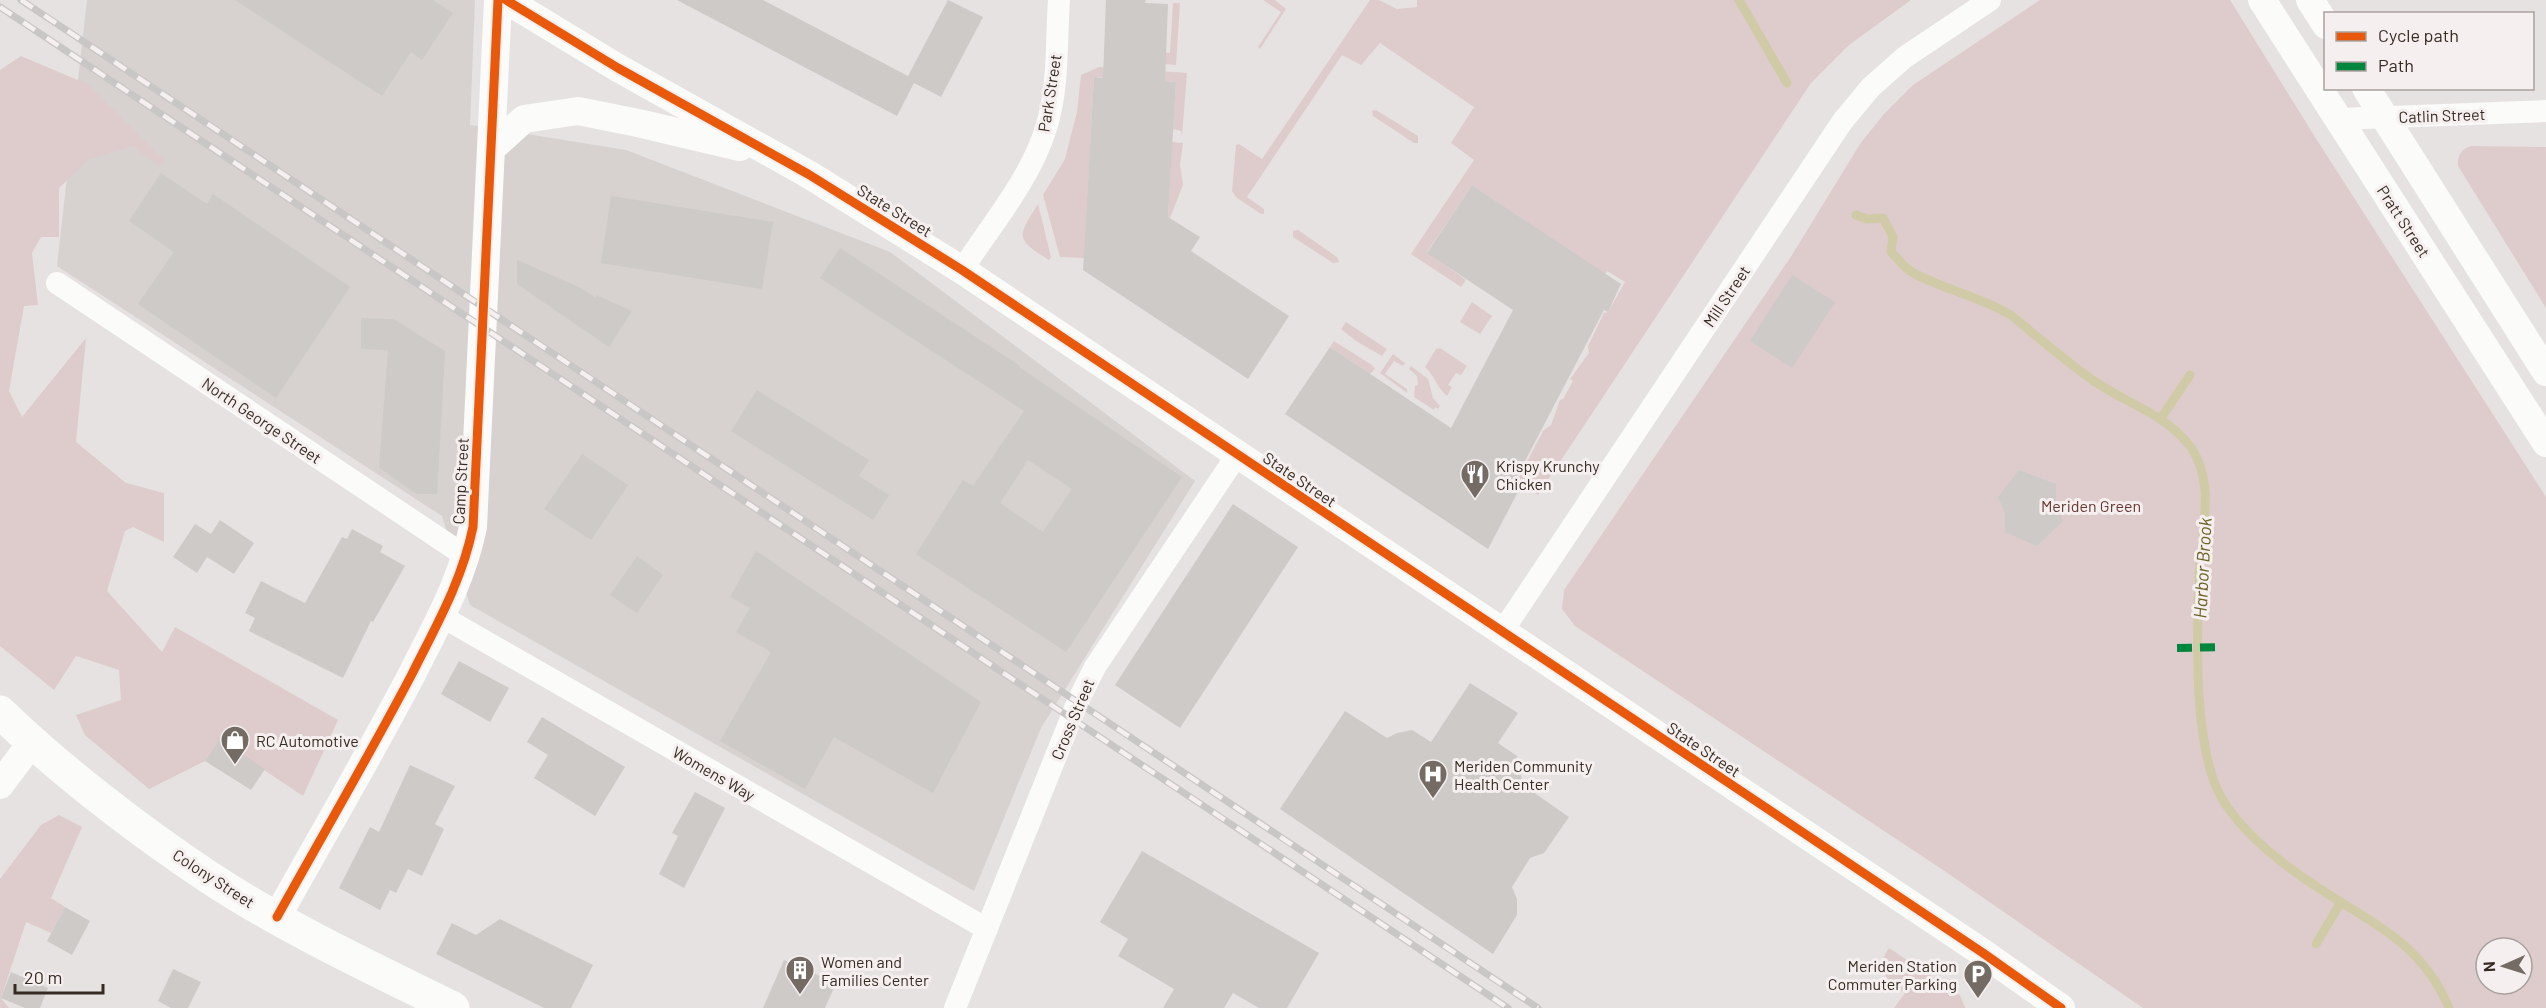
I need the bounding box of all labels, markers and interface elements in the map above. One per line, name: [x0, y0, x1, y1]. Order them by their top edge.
legend: [2324, 12, 2534, 90]
text: Cycle path: [2378, 24, 2459, 46]
street label: Park Street: [1033, 53, 1065, 133]
text: Path: [2378, 54, 2414, 76]
street label: Catlin Street: [2398, 104, 2486, 126]
street label: State Street: [854, 180, 936, 240]
street label: Pratt Street: [2374, 181, 2434, 261]
street label: Mill Street: [1699, 262, 1753, 330]
street label: North George Street: [199, 373, 325, 467]
street label: Camp Street: [448, 437, 472, 525]
street label: State Street: [1260, 448, 1340, 510]
place label: Krispy Krunchy Chicken: [1496, 456, 1600, 493]
restaurant icon: Krispy Krunchy Chicken: [1459, 458, 1491, 500]
park label: Meriden Green: [2041, 496, 2141, 515]
water label: Harbor Brook: [2188, 517, 2216, 619]
street label: Cross Street: [1046, 676, 1098, 762]
street label: State Street: [1664, 718, 1744, 780]
shop icon: RC Automotive: [219, 724, 251, 766]
place label: RC Automotive: [256, 731, 359, 750]
street label: Womens Way: [669, 742, 759, 805]
place label: Meriden Community Health Center: [1454, 756, 1593, 793]
hospital icon: Meriden Community Health Center: [1417, 758, 1449, 800]
street label: Colony Street: [170, 845, 258, 911]
north arrow: [2474, 936, 2534, 996]
place label: Women and Families Center: [821, 952, 929, 989]
building icon: Women and Families Center: [784, 954, 816, 996]
place label: Meriden Station Commuter Parking: [1828, 956, 1957, 993]
scale bar: [15, 957, 104, 995]
parking icon: Meriden Station Commuter Parking: [1962, 958, 1994, 1000]
text: N: [2479, 961, 2498, 973]
text: 20 m: [24, 966, 62, 988]

